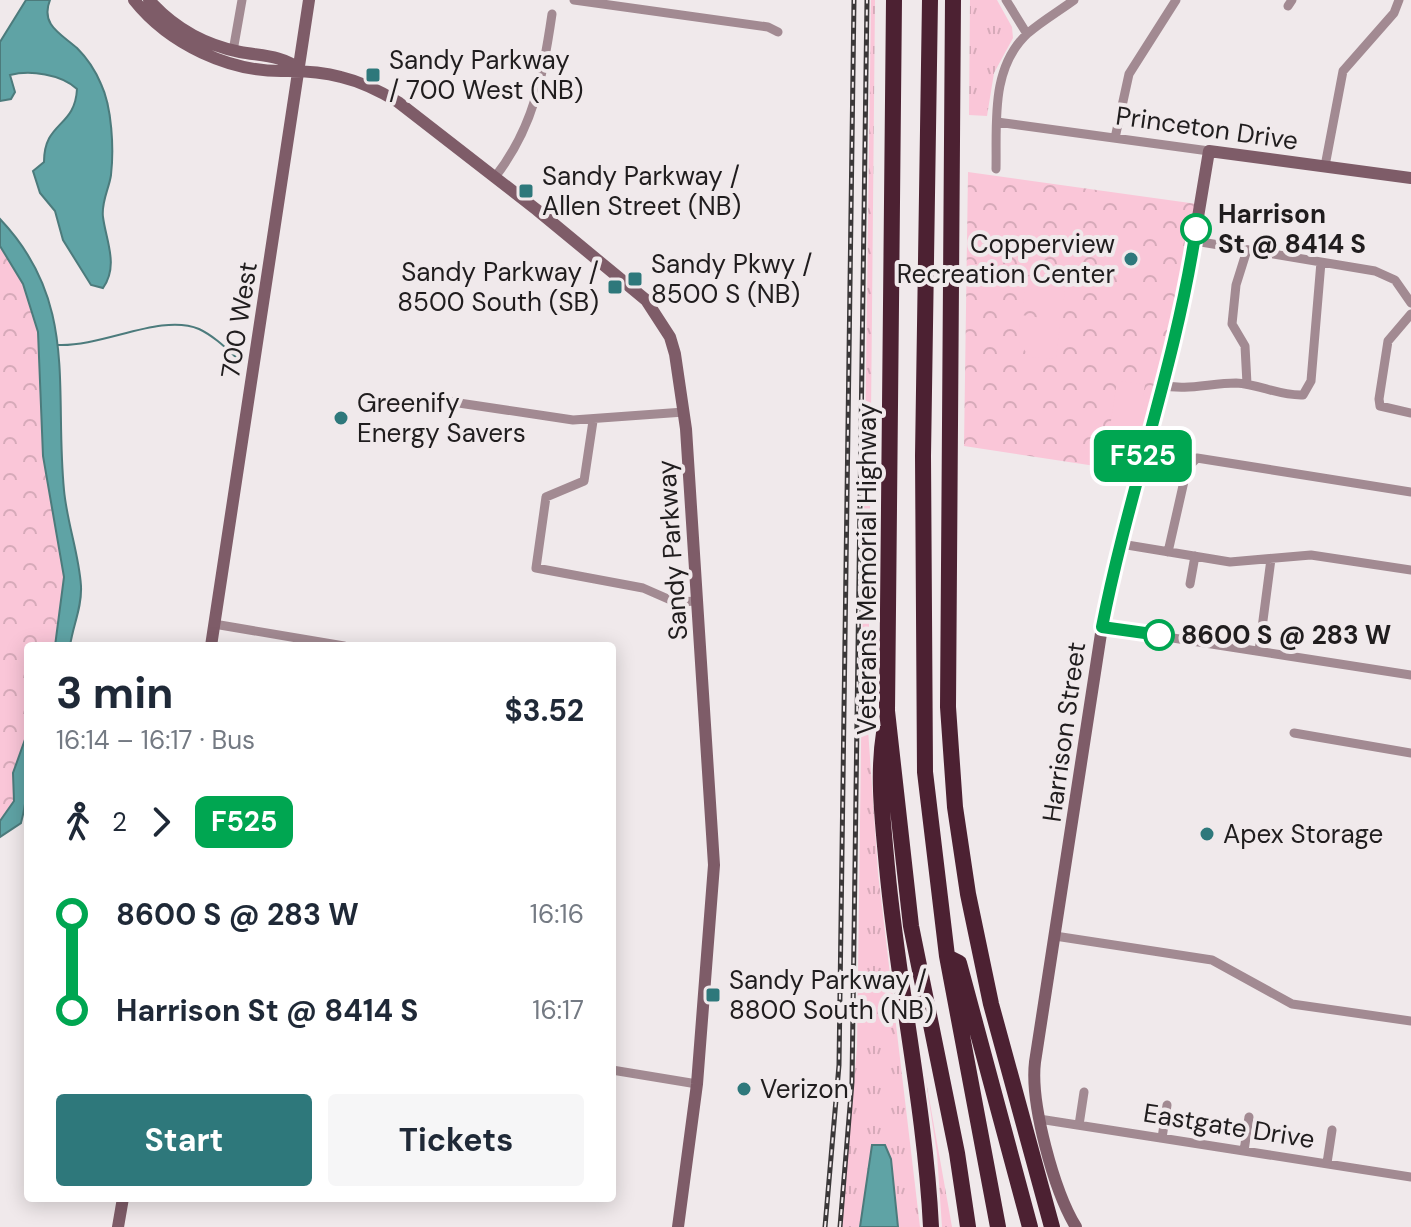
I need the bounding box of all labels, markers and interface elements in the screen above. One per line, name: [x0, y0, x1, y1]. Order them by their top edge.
place label: Sandy Parkway / 700 West (NB): [389, 43, 583, 107]
marker: Sandy Parkway / 700 West (NB): [364, 66, 382, 84]
street label: Princeton Drive: [1114, 98, 1300, 158]
place label: Sandy Parkway / Allen Street (NB): [542, 159, 741, 223]
marker: Sandy Parkway / Allen Street (NB): [517, 182, 535, 200]
place label: Harrison St @ 8414 S: [1218, 197, 1366, 261]
marker: Harrison St @ 8414 S: [1181, 214, 1211, 244]
place label: Copperview Recreation Center: [897, 227, 1115, 291]
place label: Sandy Pkwy / 8500 S (NB): [651, 247, 812, 311]
marker: Copperview Recreation Center: [1122, 250, 1140, 268]
place label: Sandy Parkway / 8500 South (SB): [397, 255, 599, 319]
street label: 700 West: [213, 259, 265, 381]
marker: Sandy Pkwy / 8500 S (NB): [626, 270, 644, 288]
marker: Sandy Parkway / 8500 South (SB): [606, 278, 624, 296]
place label: Greenify Energy Savers: [357, 386, 526, 450]
street label: Veterans Memorial Highway: [850, 403, 884, 735]
marker: Greenify Energy Savers: [332, 409, 350, 427]
line badge: F525: [1087, 430, 1199, 482]
text: F525: [1110, 437, 1176, 474]
street label: Sandy Parkway: [649, 459, 695, 641]
place label: 8600 S @ 283 W: [1181, 618, 1391, 652]
marker: 8600 S @ 283 W: [1144, 620, 1174, 650]
street label: Harrison Street: [1035, 640, 1093, 824]
text: 3 min: [56, 664, 173, 722]
text: $3.52: [504, 691, 584, 730]
text: 16:14 – 16:17 · Bus: [56, 723, 255, 757]
icon: walk: [56, 800, 100, 844]
icon: forward: [139, 800, 183, 844]
text: F525: [211, 803, 277, 840]
text: 2: [112, 805, 127, 839]
place label: Apex Storage: [1223, 817, 1383, 851]
marker: Apex Storage: [1198, 825, 1216, 843]
text: 8600 S @ 283 W: [116, 895, 359, 934]
text: 16:16: [530, 897, 584, 931]
place label: Sandy Parkway / 8800 South (NB): [729, 963, 934, 1027]
marker: Sandy Parkway / 8800 South (NB): [704, 986, 722, 1004]
text: Harrison St @ 8414 S: [116, 991, 418, 1030]
text: 16:17: [532, 993, 584, 1027]
place label: Verizon: [760, 1072, 849, 1106]
marker: Verizon: [735, 1080, 753, 1098]
button: Start: [56, 1094, 312, 1186]
button: Tickets: [328, 1094, 584, 1186]
street label: Eastgate Drive: [1141, 1096, 1317, 1156]

